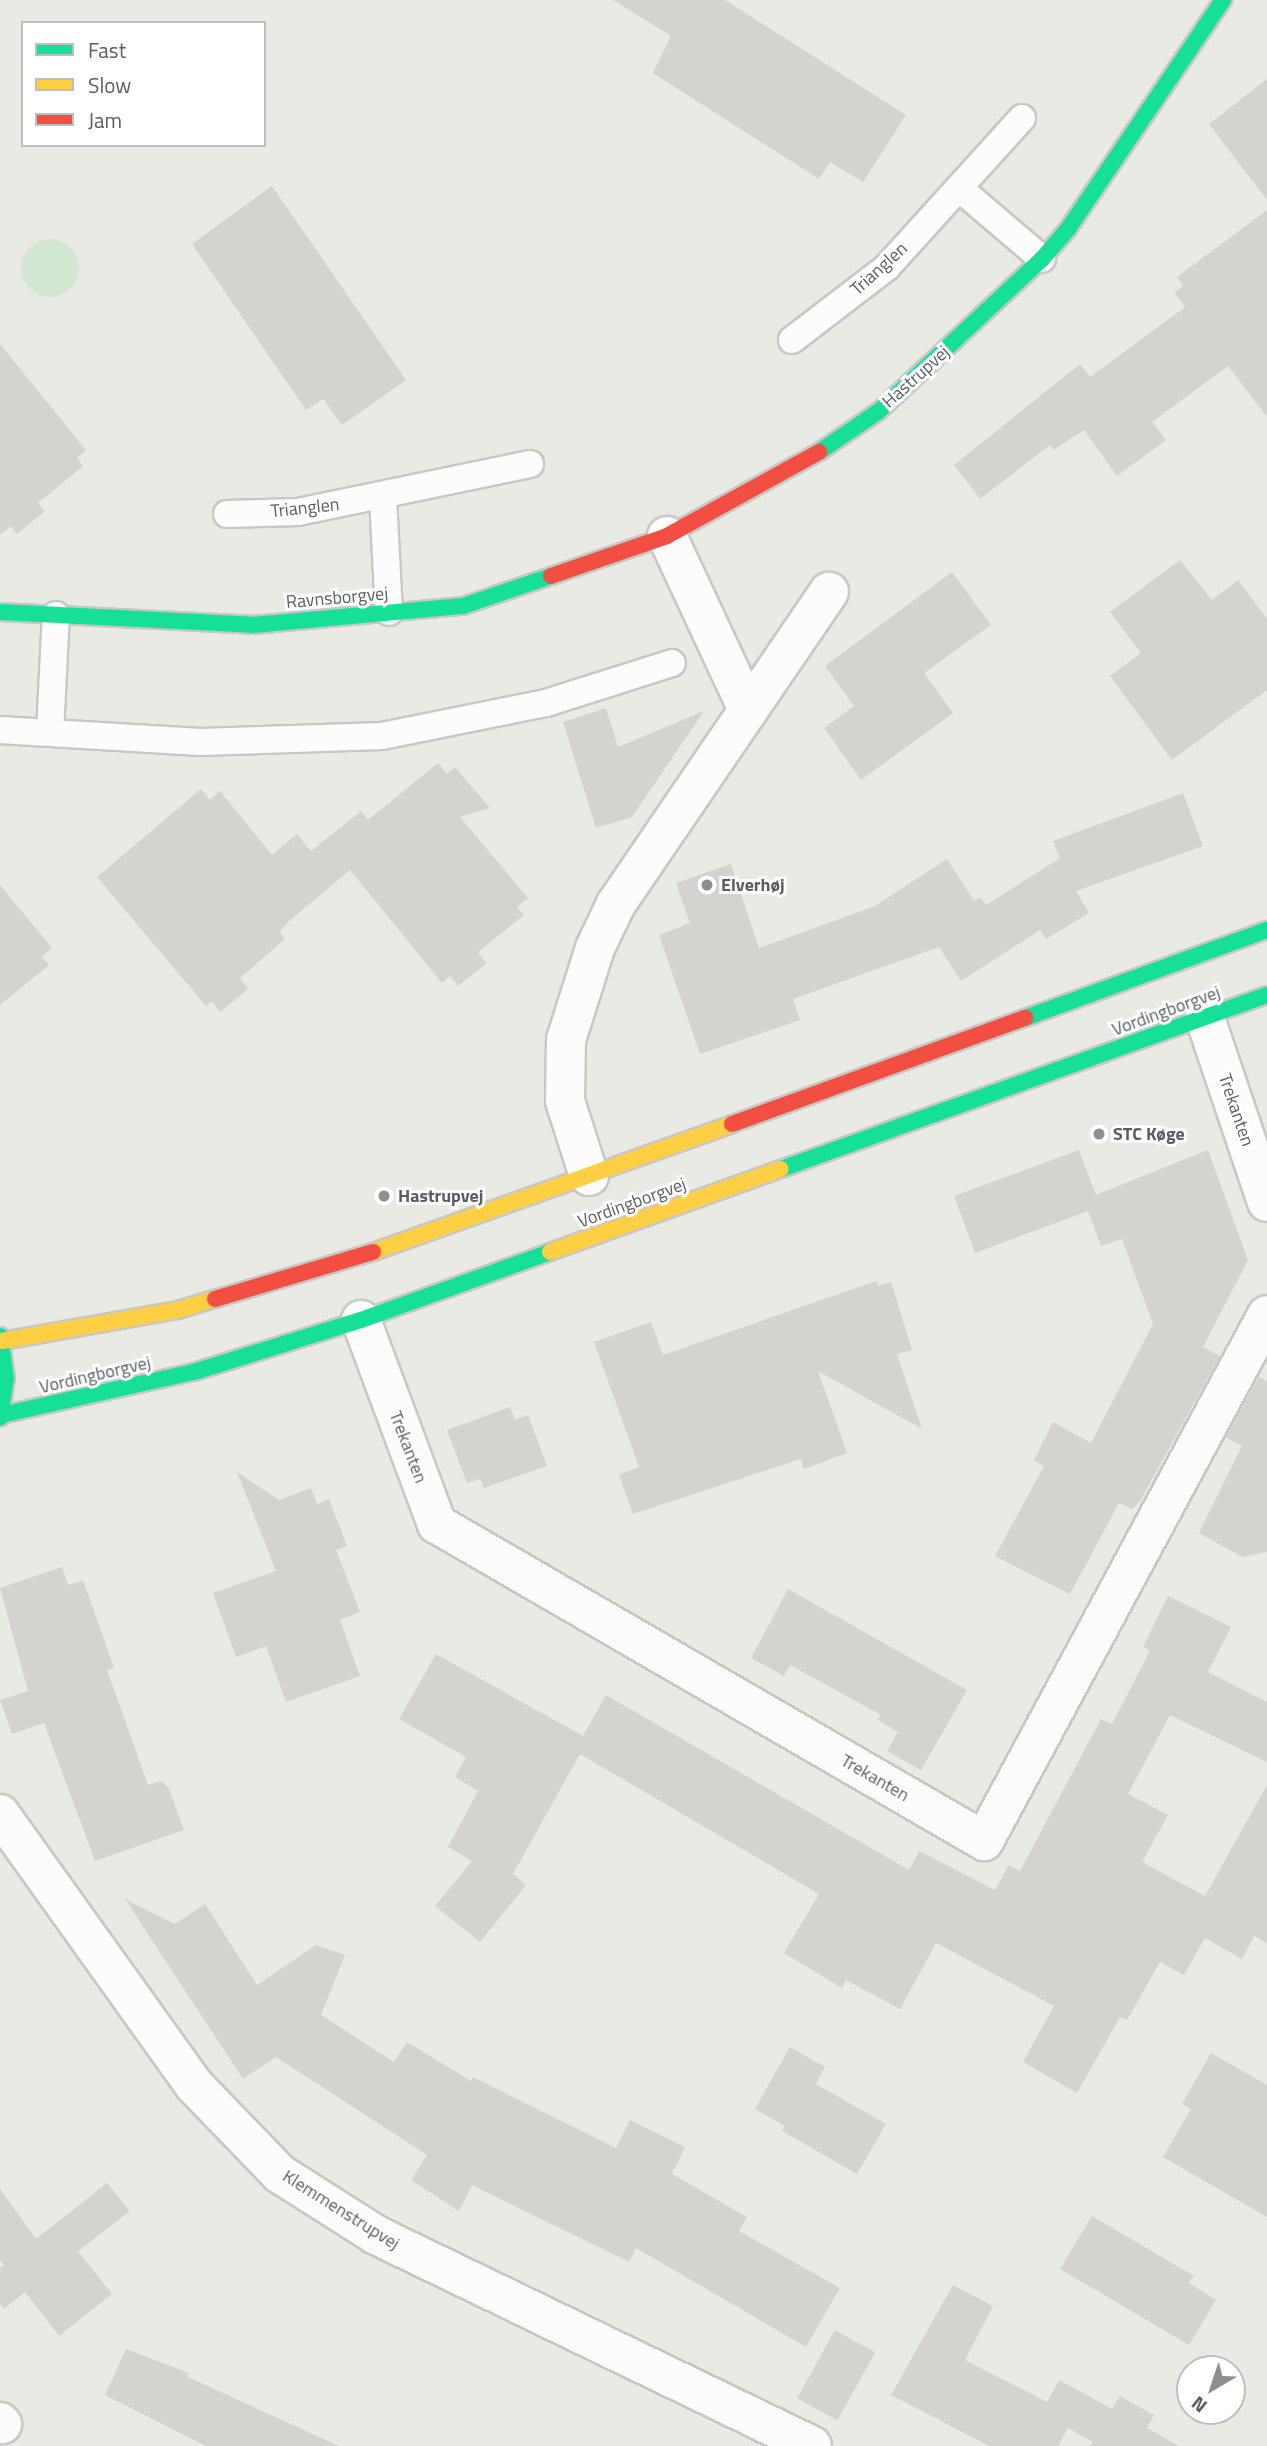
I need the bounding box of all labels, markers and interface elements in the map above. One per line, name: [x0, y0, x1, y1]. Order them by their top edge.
legend: [21, 21, 266, 147]
text: Fast: [88, 34, 126, 66]
text: Slow: [88, 69, 131, 101]
text: Jam: [88, 104, 122, 136]
street label: Trianglen: [846, 238, 912, 300]
street label: Hastrupvej: [878, 341, 954, 413]
street label: Trianglen: [270, 494, 340, 522]
street label: Ravnsborgvej: [285, 583, 389, 613]
place label: Elverhøj: [721, 874, 785, 896]
marker: Elverhøj: [699, 877, 715, 893]
street label: Vordingborgvej: [1109, 981, 1223, 1041]
street label: Trekanten: [1214, 1071, 1258, 1149]
place label: STC Køge: [1113, 1123, 1185, 1145]
marker: STC Køge: [1091, 1126, 1107, 1142]
street label: Vordingborgvej: [575, 1173, 689, 1233]
place label: Hastrupvej: [398, 1185, 483, 1207]
marker: Hastrupvej: [376, 1188, 392, 1204]
street label: Vordingborgvej: [37, 1352, 153, 1398]
street label: Trekanten: [384, 1408, 432, 1486]
street label: Trekanten: [837, 1750, 913, 1806]
street label: Klemmenstrupvej: [279, 2165, 403, 2255]
north arrow: [1176, 2355, 1246, 2425]
text: N: [1184, 2390, 1213, 2421]

